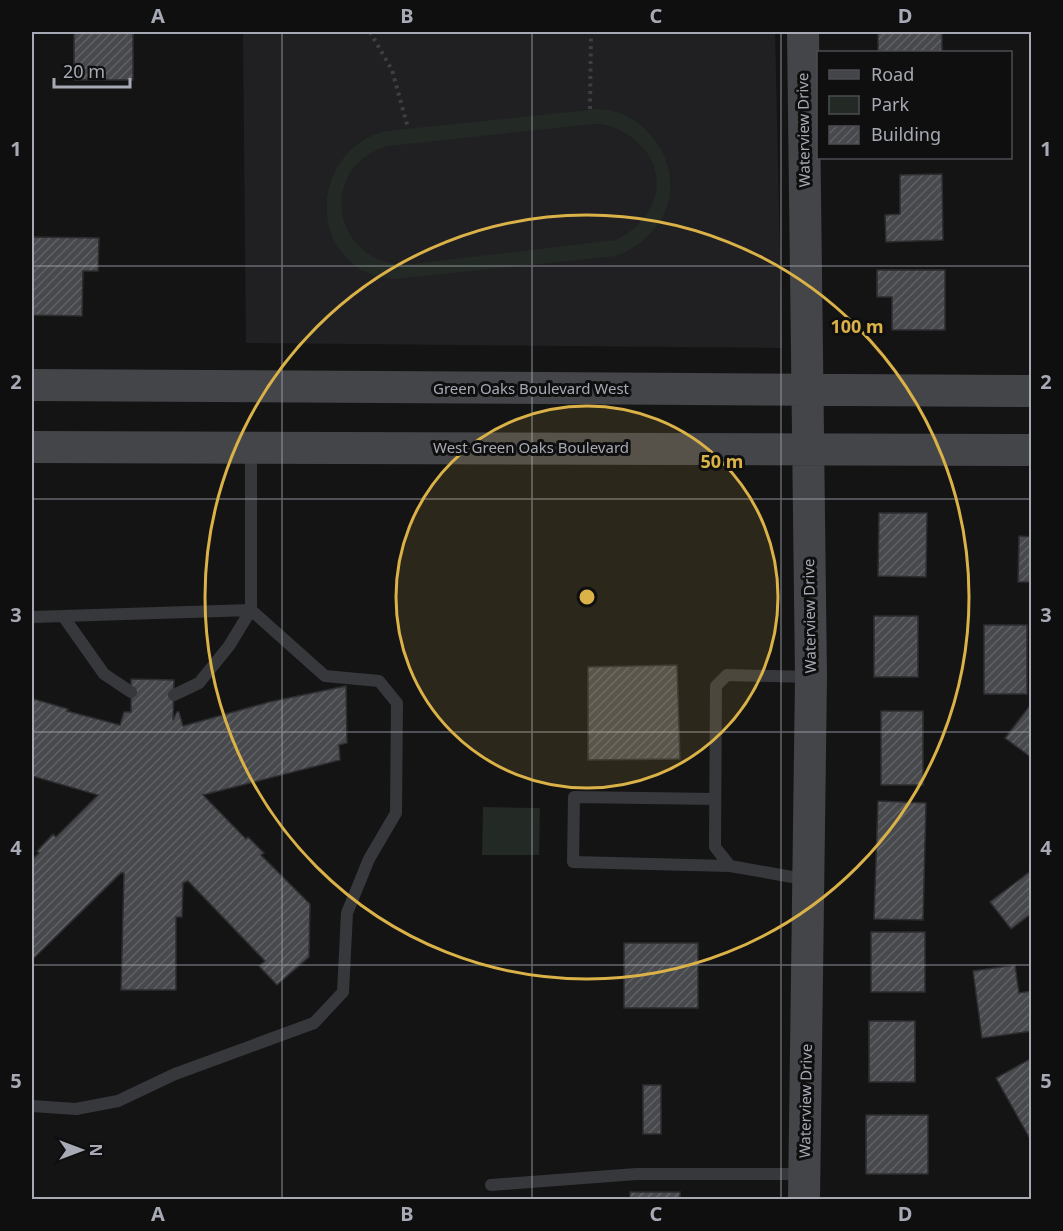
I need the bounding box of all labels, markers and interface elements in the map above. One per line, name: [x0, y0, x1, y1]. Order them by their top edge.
text: A: [151, 2, 165, 29]
text: B: [400, 2, 414, 29]
text: C: [650, 2, 663, 29]
text: D: [898, 2, 912, 29]
scale bar: [54, 51, 130, 89]
legend: [817, 51, 1012, 159]
text: 20 m: [63, 59, 105, 83]
text: Road: [871, 62, 914, 86]
street label: Waterview Drive: [792, 73, 814, 187]
text: Park: [871, 92, 909, 116]
text: Building: [871, 122, 941, 146]
text: 1: [10, 135, 22, 162]
text: 1: [1040, 135, 1052, 162]
text: 100 m: [830, 314, 884, 338]
text: 2: [10, 368, 22, 395]
text: 2: [1040, 368, 1052, 395]
street label: Green Oaks Boulevard West: [433, 378, 630, 398]
street label: West Green Oaks Boulevard: [433, 437, 629, 457]
text: 50 m: [701, 449, 743, 473]
street label: Waterview Drive: [798, 559, 820, 673]
centre of rings: [577, 587, 597, 607]
text: 3: [10, 601, 22, 628]
text: 3: [1040, 601, 1052, 628]
text: 4: [10, 834, 22, 861]
text: 4: [1040, 834, 1052, 861]
street label: Waterview Drive: [794, 1044, 816, 1158]
text: 5: [10, 1067, 22, 1094]
text: 5: [1040, 1067, 1052, 1094]
north arrow: [51, 1120, 111, 1180]
text: N: [85, 1143, 107, 1157]
text: A: [151, 1200, 165, 1227]
text: B: [400, 1200, 414, 1227]
text: C: [650, 1200, 663, 1227]
text: D: [898, 1200, 912, 1227]

